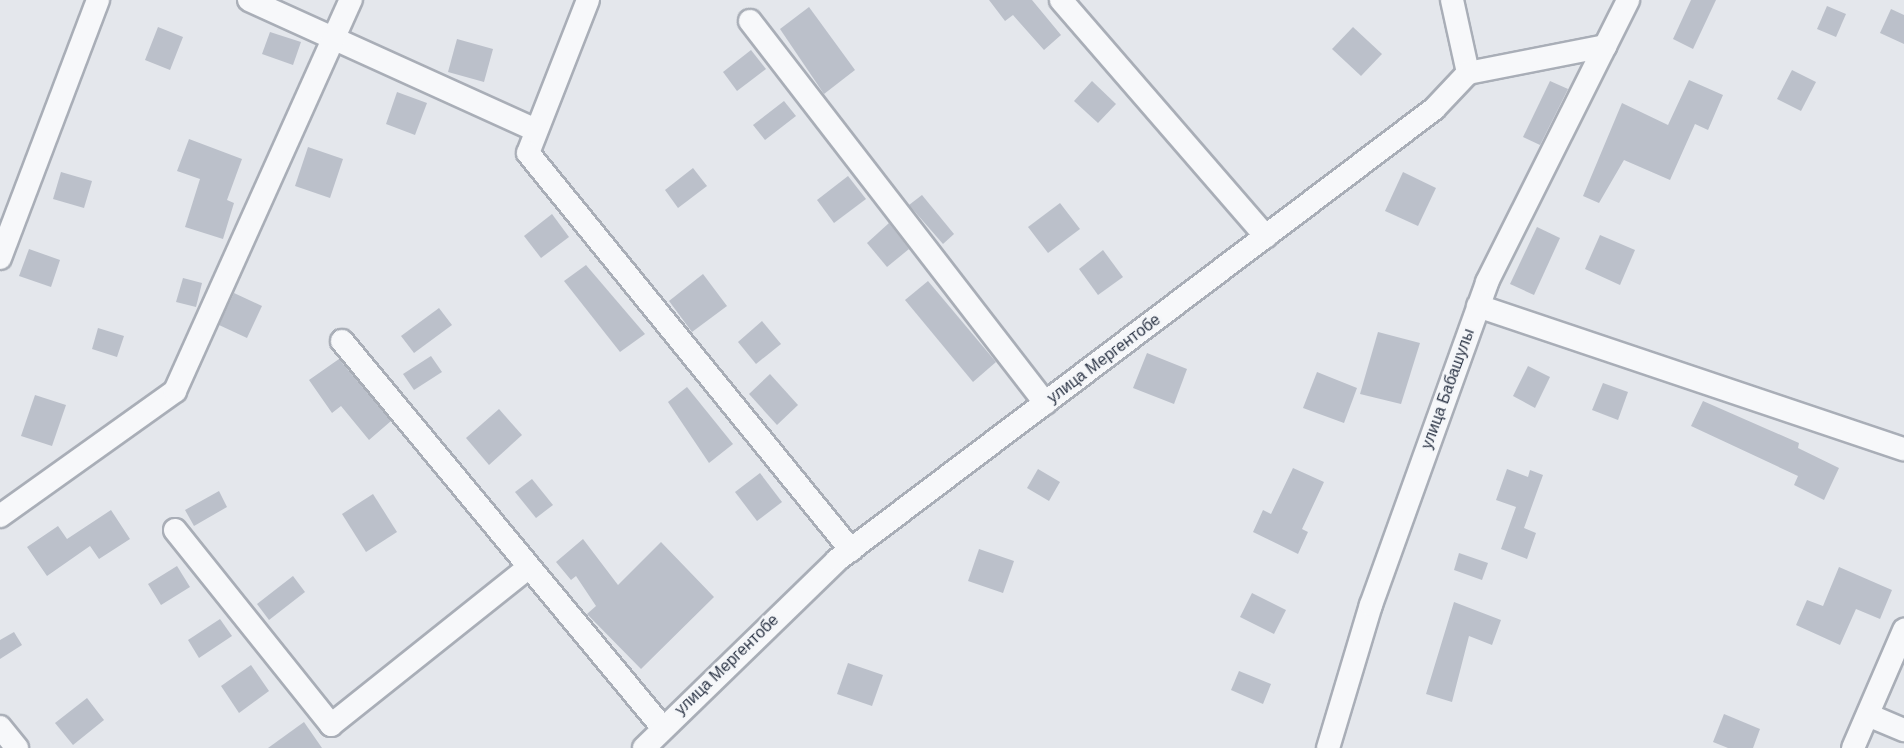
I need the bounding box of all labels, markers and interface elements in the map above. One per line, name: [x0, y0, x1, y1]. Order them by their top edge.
street label: улица Мергентобе: [1044, 310, 1164, 408]
street label: улица Бабашулы: [1417, 326, 1479, 452]
street label: улица Мергентобе: [671, 611, 783, 719]

